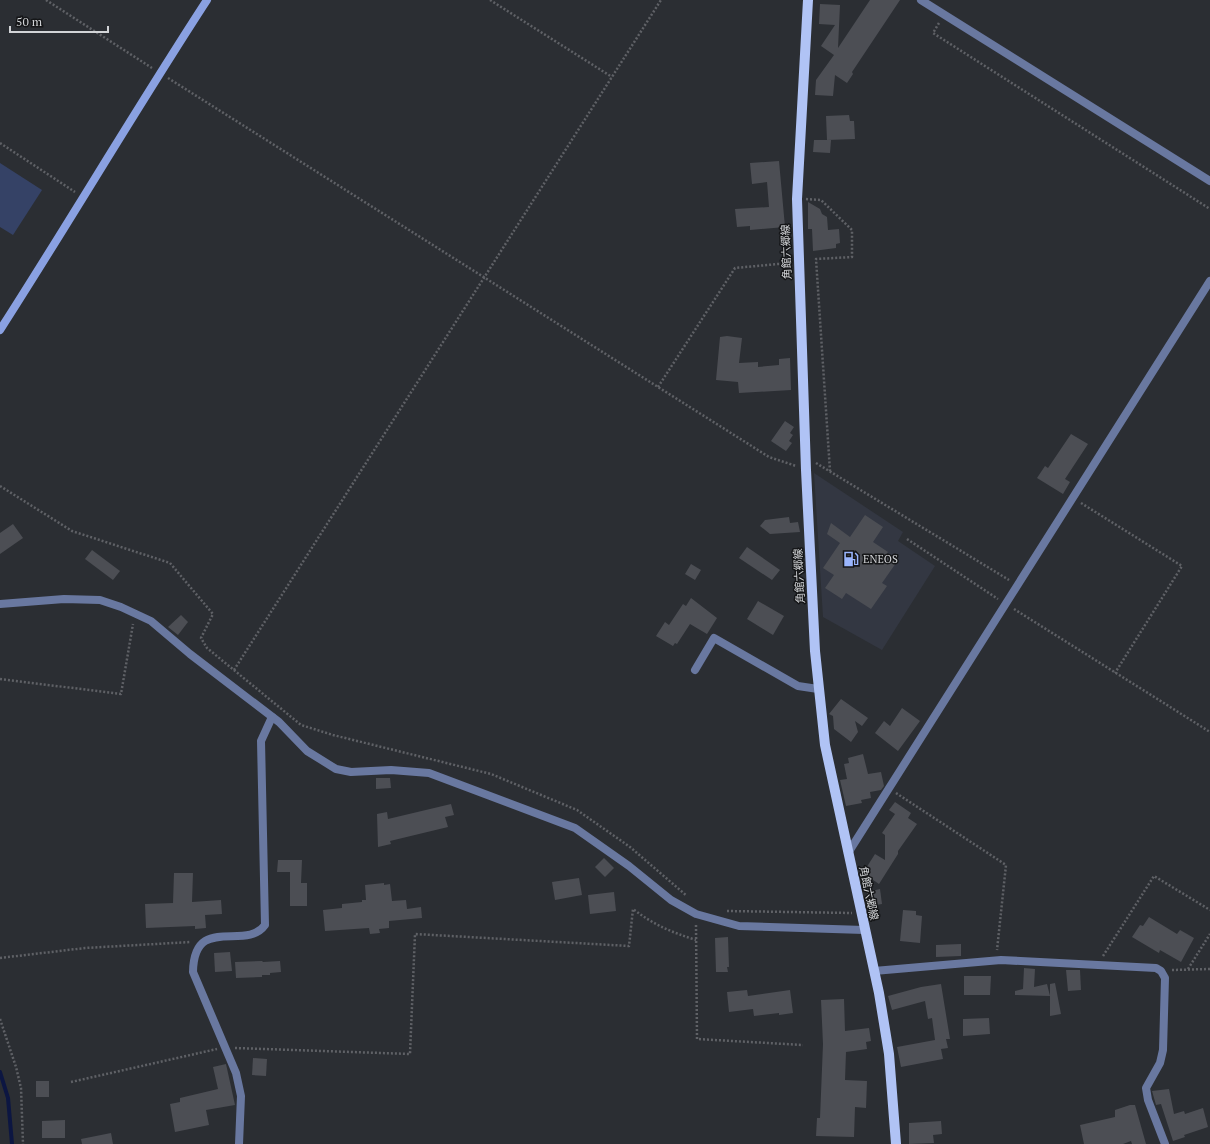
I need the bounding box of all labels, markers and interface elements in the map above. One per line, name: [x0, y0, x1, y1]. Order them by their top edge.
scale bar: [10, 8, 108, 34]
text: 50 m: [16, 14, 43, 29]
street label: 角館六郷線: [778, 224, 794, 280]
street label: 角館六郷線: [791, 548, 807, 604]
fuel station icon: ENEOS: [842, 550, 860, 568]
place label: ENEOS: [863, 552, 898, 566]
street label: 角館六郷線: [856, 865, 882, 921]

